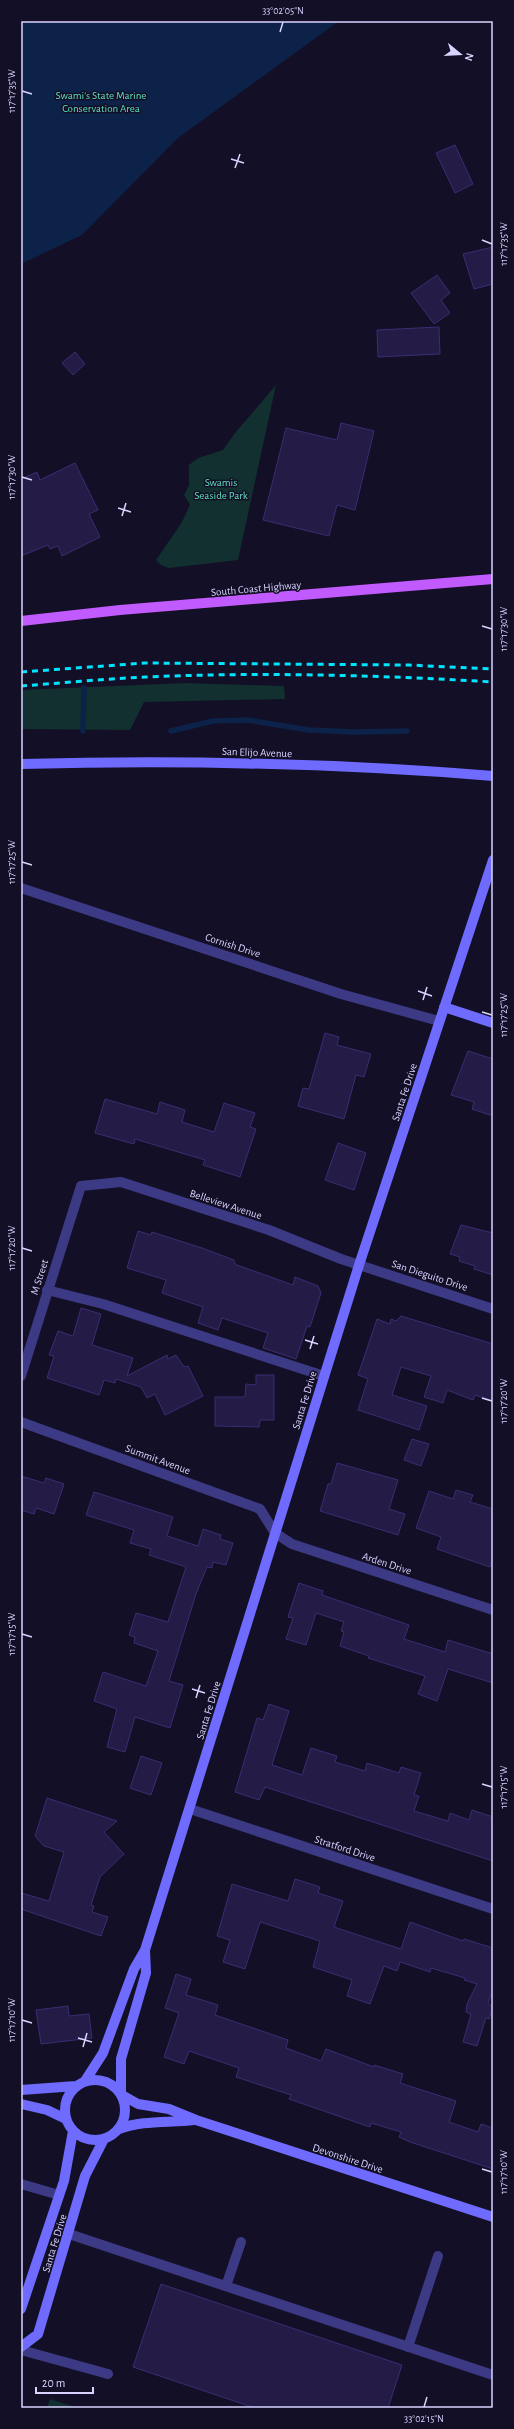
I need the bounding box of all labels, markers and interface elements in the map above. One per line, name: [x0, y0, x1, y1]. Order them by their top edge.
text: 33°02'05"N: [262, 6, 304, 16]
north arrow: [440, 34, 480, 74]
text: N: [463, 52, 475, 62]
text: 117°17'35"W: [7, 69, 17, 113]
park label: Swami's State Marine Conservation Area: [56, 90, 146, 114]
text: 117°17'35"W: [499, 222, 509, 266]
text: 117°17'30"W: [7, 455, 17, 499]
park label: Swamis Seaside Park: [194, 477, 248, 501]
street label: South Coast Highway: [211, 579, 302, 598]
text: 117°17'30"W: [499, 607, 509, 651]
street label: San Elijo Avenue: [222, 746, 292, 759]
text: 117°17'25"W: [7, 840, 17, 884]
street label: Cornish Drive: [204, 931, 262, 960]
text: 117°17'25"W: [499, 993, 509, 1037]
street label: Santa Fe Drive: [390, 1062, 419, 1122]
street label: Belleview Avenue: [188, 1188, 263, 1221]
text: 117°17'20"W: [7, 1225, 17, 1270]
street label: M Street: [29, 1258, 50, 1296]
street label: San Dieguito Drive: [390, 1258, 469, 1293]
street label: Santa Fe Drive: [290, 1370, 319, 1431]
text: 117°17'20"W: [499, 1378, 509, 1423]
street label: Summit Avenue: [124, 1443, 192, 1476]
street label: Arden Drive: [361, 1550, 413, 1577]
text: 117°17'15"W: [7, 1613, 17, 1655]
street label: Santa Fe Drive: [194, 1680, 223, 1741]
text: 117°17'15"W: [499, 1766, 509, 1808]
street label: Stratford Drive: [313, 1833, 377, 1863]
text: 117°17'10"W: [7, 1998, 17, 2042]
street label: Devonshire Drive: [311, 2142, 384, 2175]
text: 117°17'10"W: [499, 2150, 509, 2194]
street label: Santa Fe Drive: [40, 2213, 69, 2274]
scale bar: [36, 2369, 93, 2395]
text: 20 m: [42, 2377, 65, 2389]
text: 33°02'15"N: [404, 2414, 444, 2424]

